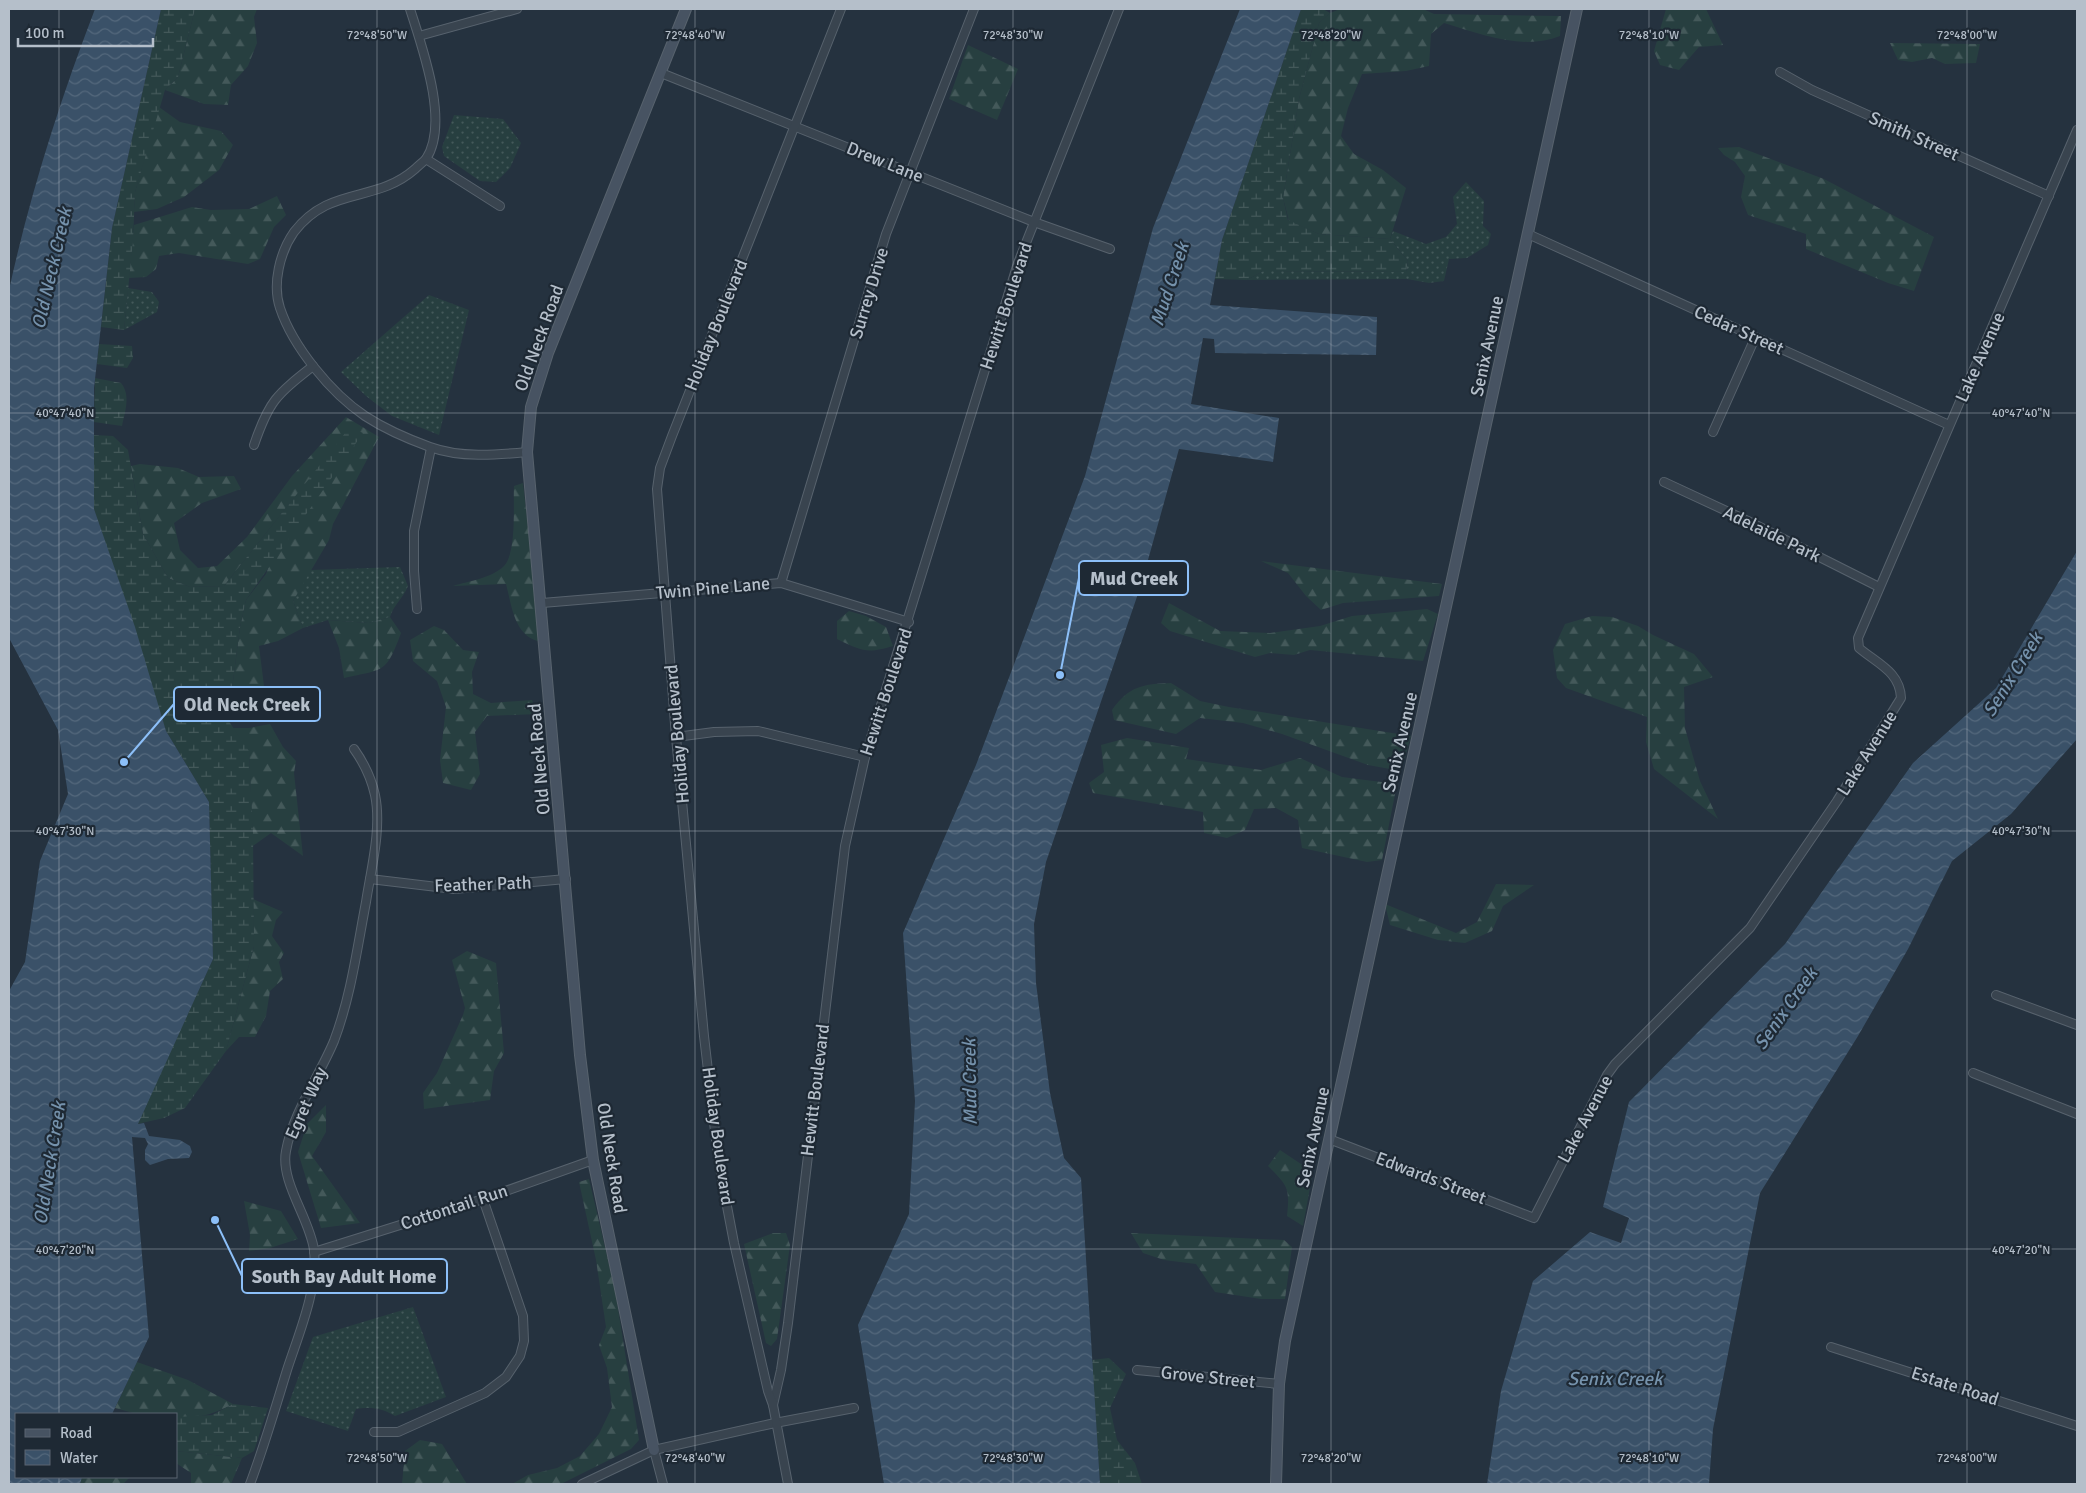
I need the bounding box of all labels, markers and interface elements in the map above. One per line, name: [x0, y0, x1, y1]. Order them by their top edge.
scale bar: [18, 15, 152, 47]
text: 100 m: [25, 24, 65, 42]
text: 72°48'50"W: [347, 28, 407, 43]
text: 72°48'40"W: [665, 28, 725, 43]
text: 72°48'30"W: [983, 28, 1043, 43]
text: 72°48'20"W: [1301, 28, 1361, 43]
text: 72°48'10"W: [1619, 28, 1679, 43]
text: 72°48'00"W: [1937, 28, 1997, 43]
street label: Smith Street: [1866, 106, 1962, 166]
street label: Drew Lane: [843, 137, 927, 187]
water label: Old Neck Creek: [26, 204, 78, 331]
water label: Mud Creek: [1145, 238, 1195, 329]
street label: Hewitt Boulevard: [975, 239, 1037, 373]
street label: Surrey Drive: [845, 245, 893, 341]
street label: Holiday Boulevard: [680, 256, 752, 394]
street label: Old Neck Road: [510, 282, 568, 394]
street label: Senix Avenue: [1466, 294, 1508, 398]
street label: Cedar Street: [1691, 300, 1787, 360]
street label: Lake Avenue: [1950, 309, 2010, 405]
text: 40°47'40"N: [36, 406, 94, 421]
text: 40°47'40"N: [1992, 406, 2050, 421]
street label: Adelaide Park: [1720, 501, 1824, 567]
callout: Mud Creek: [1079, 561, 1188, 595]
text: Mud Creek: [1090, 567, 1178, 591]
street label: Twin Pine Lane: [655, 572, 771, 604]
street label: Hewitt Boulevard: [855, 625, 917, 759]
water label: Senix Creek: [1977, 627, 2049, 721]
street label: Holiday Boulevard: [660, 663, 694, 805]
callout: Old Neck Creek: [174, 687, 320, 721]
street label: Senix Avenue: [1378, 690, 1422, 794]
text: Old Neck Creek: [184, 693, 310, 717]
street label: Old Neck Road: [523, 702, 555, 816]
street label: Lake Avenue: [1832, 706, 1902, 800]
text: 40°47'30"N: [36, 824, 94, 839]
text: 40°47'30"N: [1992, 824, 2050, 839]
street label: Feather Path: [434, 871, 532, 897]
water label: Senix Creek: [1749, 962, 1824, 1054]
street label: Hewitt Boulevard: [796, 1023, 834, 1157]
water label: Mud Creek: [957, 1037, 983, 1126]
street label: Egret Way: [280, 1063, 332, 1143]
street label: Holiday Boulevard: [697, 1065, 739, 1207]
street label: Lake Avenue: [1553, 1071, 1617, 1167]
street label: Senix Avenue: [1292, 1085, 1334, 1189]
water label: Old Neck Creek: [28, 1099, 72, 1226]
street label: Old Neck Road: [592, 1101, 632, 1215]
street label: Edwards Street: [1373, 1147, 1489, 1209]
street label: Cottontail Run: [398, 1179, 510, 1235]
text: 40°47'20"N: [36, 1243, 94, 1258]
text: 40°47'20"N: [1992, 1243, 2050, 1258]
callout: South Bay Adult Home: [242, 1259, 447, 1293]
text: South Bay Adult Home: [252, 1265, 436, 1289]
street label: Grove Street: [1160, 1361, 1256, 1393]
street label: Estate Road: [1908, 1361, 2002, 1411]
water label: Senix Creek: [1567, 1367, 1664, 1391]
legend: [15, 1413, 178, 1478]
text: Road: [60, 1424, 92, 1442]
text: Water: [60, 1449, 98, 1467]
text: 72°48'50"W: [347, 1451, 407, 1466]
text: 72°48'40"W: [665, 1451, 725, 1466]
text: 72°48'30"W: [983, 1451, 1043, 1466]
text: 72°48'20"W: [1301, 1451, 1361, 1466]
text: 72°48'10"W: [1619, 1451, 1679, 1466]
text: 72°48'00"W: [1937, 1451, 1997, 1466]

